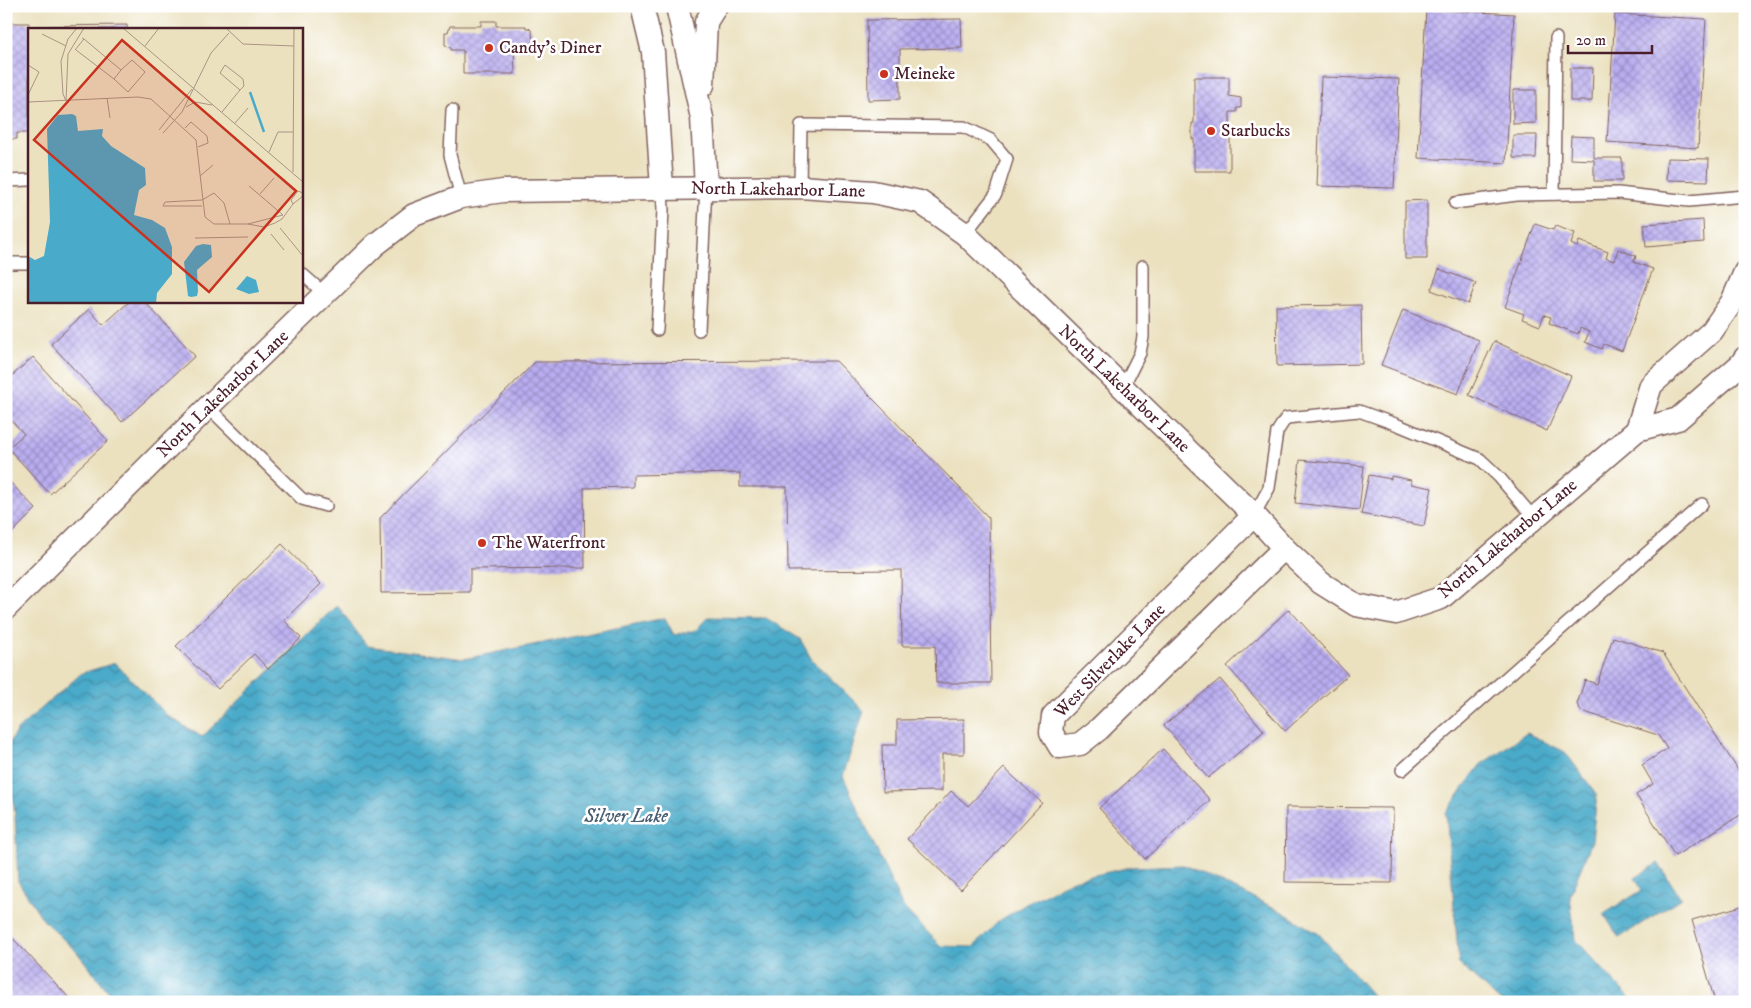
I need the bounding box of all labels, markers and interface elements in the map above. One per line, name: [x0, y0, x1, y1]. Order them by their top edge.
scale bar: [1568, 22, 1652, 54]
inset map: [28, 28, 302, 302]
text: 20 m: [1576, 31, 1606, 50]
place label: Candy's Diner: [499, 37, 602, 59]
marker: Candy's Diner: [483, 42, 495, 54]
place label: Meineke: [894, 63, 955, 85]
marker: Meineke: [878, 68, 890, 80]
place label: Starbucks: [1221, 120, 1290, 142]
marker: Starbucks: [1205, 125, 1217, 137]
street label: North Lakeharbor Lane: [691, 177, 865, 203]
street label: North Lakeharbor Lane: [1054, 320, 1194, 458]
street label: North Lakeharbor Lane: [153, 325, 293, 463]
street label: North Lakeharbor Lane: [1434, 474, 1582, 604]
place label: The Waterfront: [492, 532, 606, 554]
marker: The Waterfront: [476, 537, 488, 549]
street label: West Silverlake Lane: [1049, 599, 1170, 724]
water label: Silver Lake: [583, 805, 668, 828]

